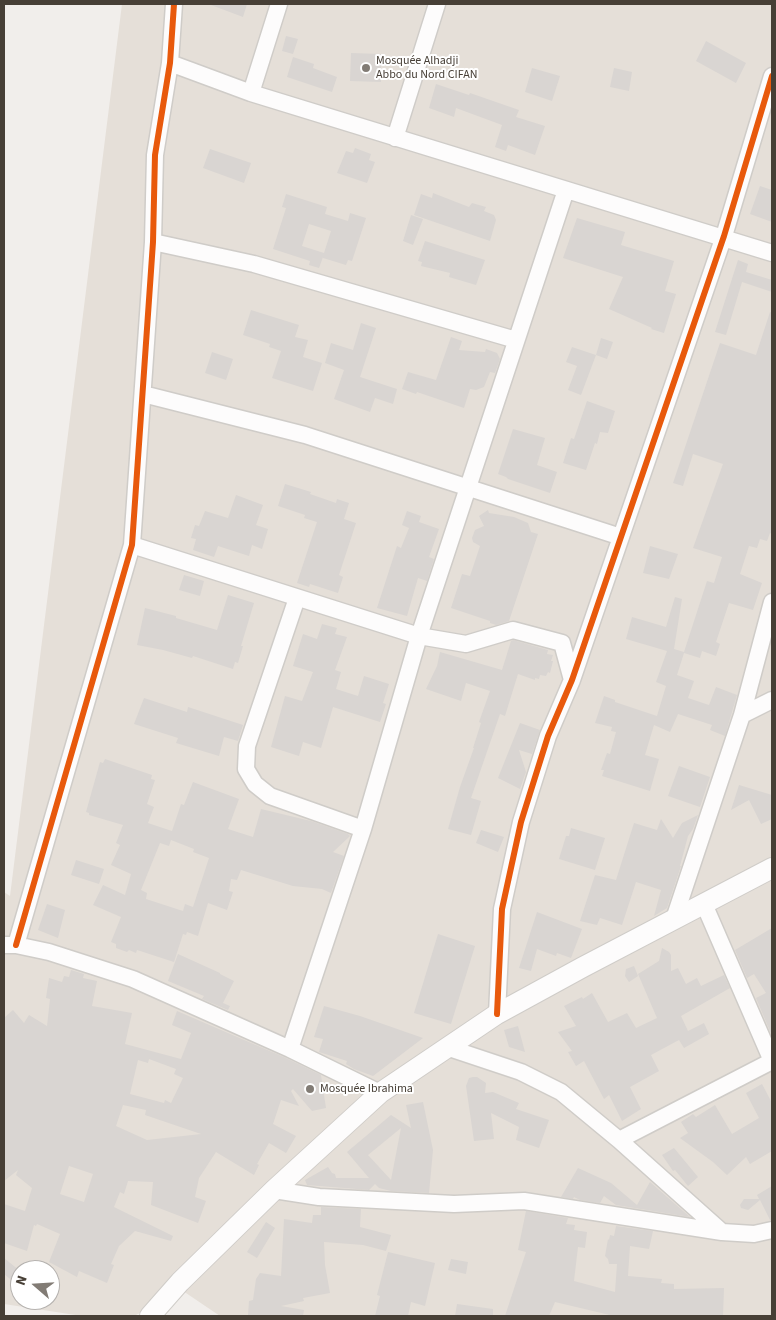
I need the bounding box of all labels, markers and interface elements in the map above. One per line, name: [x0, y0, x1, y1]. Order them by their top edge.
place label: Mosquée Alhadji Abbo du Nord CIFAN: [376, 54, 477, 82]
marker: Mosquée Alhadji Abbo du Nord CIFAN: [360, 62, 372, 74]
place label: Mosquée Ibrahima: [320, 1082, 413, 1096]
marker: Mosquée Ibrahima: [304, 1083, 316, 1095]
north arrow: [10, 1260, 60, 1310]
text: N: [11, 1273, 33, 1288]

